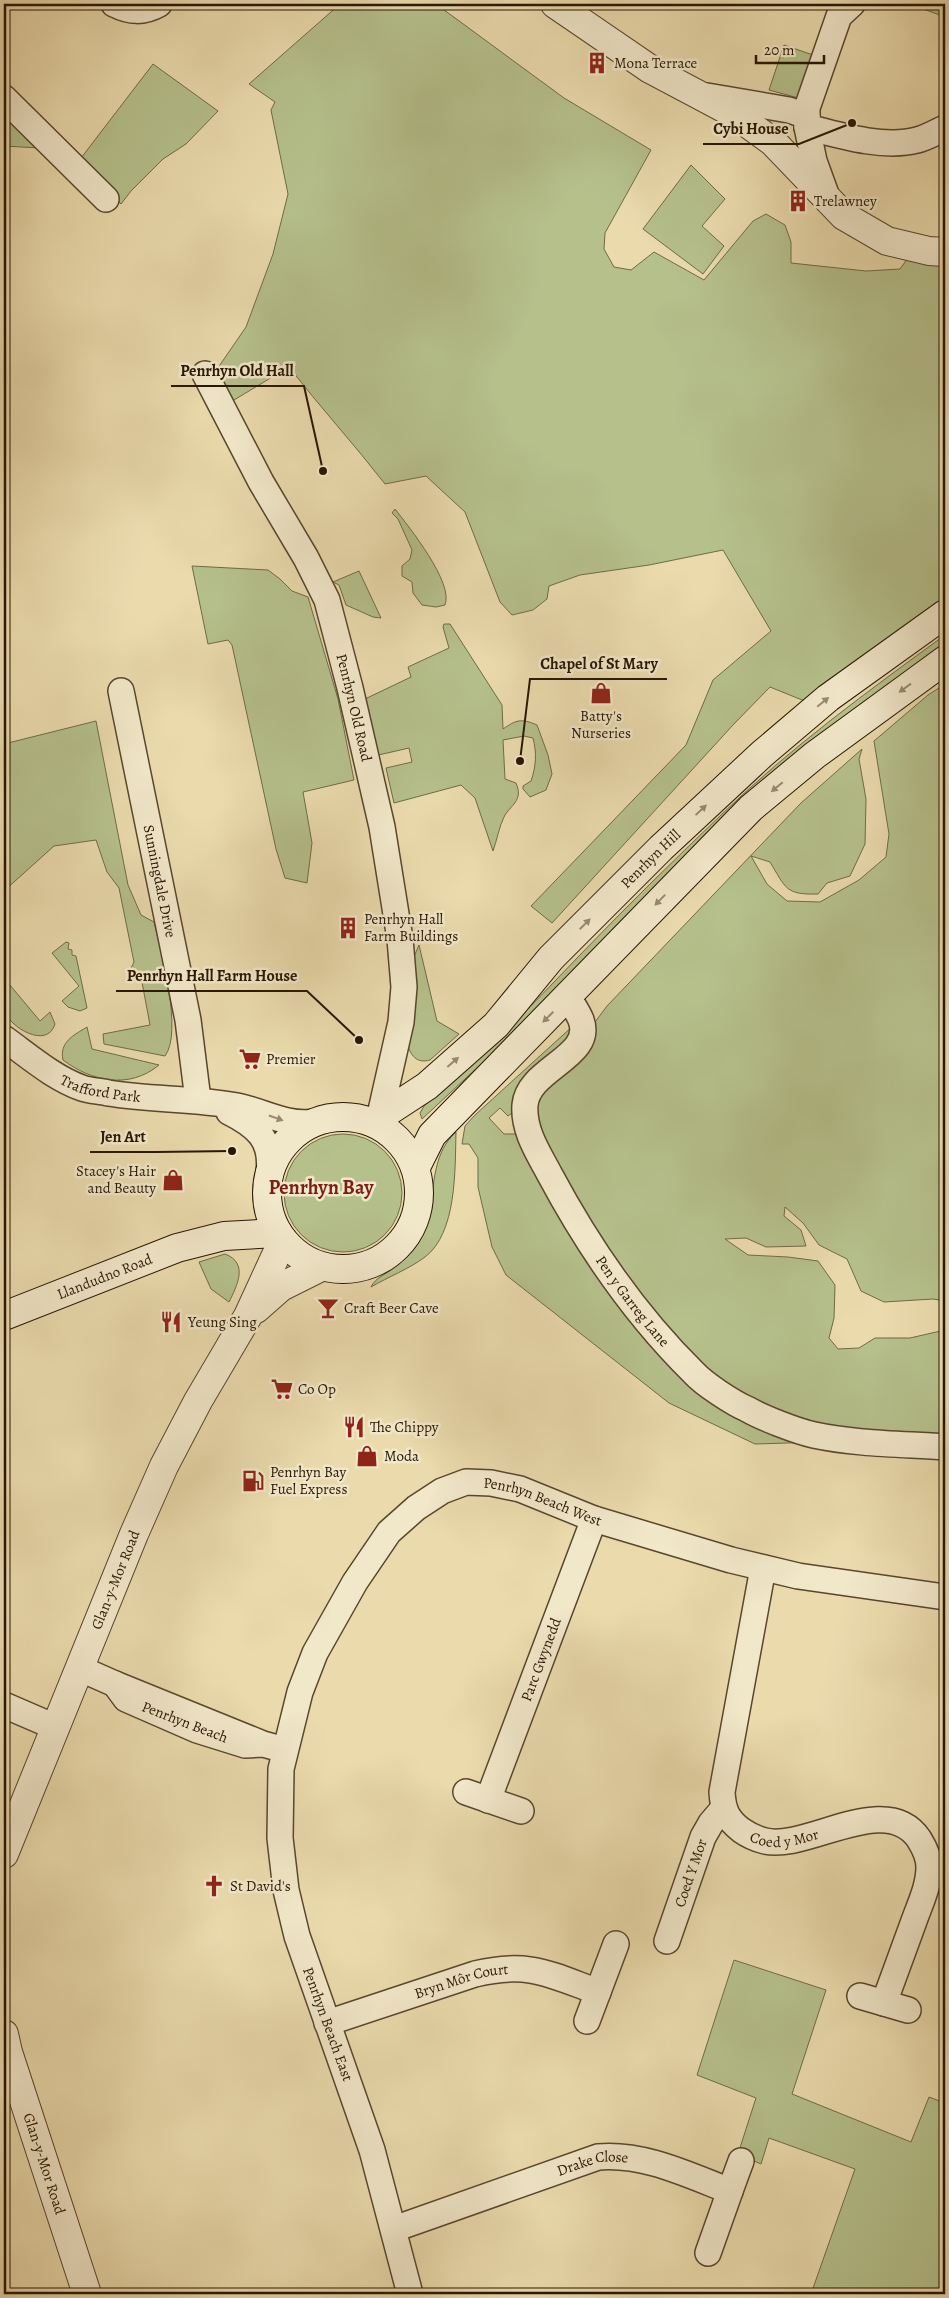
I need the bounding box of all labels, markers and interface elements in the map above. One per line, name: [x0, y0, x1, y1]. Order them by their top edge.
scale bar: [756, 32, 824, 64]
text: 20 m: [764, 40, 795, 60]
building icon: Mona Terrace: [584, 50, 610, 76]
place label: Mona Terrace: [614, 53, 698, 73]
callout: Cybi House: [703, 113, 799, 144]
text: Cybi House: [713, 118, 789, 140]
building icon: Trelawney: [785, 188, 811, 214]
place label: Trelawney: [814, 191, 877, 211]
callout: Penrhyn Old Hall: [171, 355, 304, 386]
text: Penrhyn Old Hall: [180, 360, 294, 382]
callout: Chapel of St Mary: [530, 648, 667, 679]
street label: Penrhyn Old Road: [331, 652, 377, 765]
text: Chapel of St Mary: [540, 653, 658, 675]
shop icon: Batty's Nurseries: [588, 680, 614, 706]
one-way arrow: [898, 683, 912, 693]
one-way arrow: [816, 697, 829, 708]
place label: Batty's Nurseries: [571, 706, 631, 743]
one-way arrow: [770, 781, 783, 792]
one-way arrow: [695, 804, 707, 816]
street label: Sunningdale Drive: [138, 823, 181, 940]
street label: Penrhyn Hill: [616, 825, 685, 893]
one-way arrow: [655, 894, 667, 906]
place label: Penrhyn Hall Farm Buildings: [364, 909, 458, 946]
building icon: Penrhyn Hall Farm Buildings: [335, 915, 361, 941]
one-way arrow: [579, 918, 591, 930]
callout: Penrhyn Hall Farm House: [116, 960, 307, 991]
text: Penrhyn Hall Farm House: [127, 965, 297, 987]
one-way arrow: [542, 1011, 554, 1023]
supermarket icon: Premier: [237, 1046, 263, 1072]
place label: Premier: [266, 1049, 316, 1069]
one-way arrow: [447, 1056, 459, 1068]
street label: Trafford Park: [57, 1070, 142, 1107]
one-way arrow: [268, 1115, 283, 1122]
callout: Jen Art: [90, 1121, 156, 1152]
text: Jen Art: [100, 1126, 146, 1148]
place label: Stacey's Hair and Beauty: [76, 1161, 156, 1198]
shop icon: Stacey's Hair and Beauty: [160, 1167, 186, 1193]
district label: Penrhyn Bay: [268, 1174, 374, 1201]
street label: Llandudno Road: [54, 1248, 156, 1304]
street label: Pen y Garreg Lane: [591, 1252, 674, 1351]
bar icon: Craft Beer Cave: [315, 1295, 341, 1321]
place label: Craft Beer Cave: [344, 1298, 439, 1318]
restaurant icon: Yeung Sing: [158, 1309, 184, 1335]
place label: Yeung Sing: [187, 1312, 257, 1332]
supermarket icon: Co Op: [269, 1376, 295, 1402]
place label: Co Op: [298, 1379, 336, 1399]
restaurant icon: The Chippy: [341, 1414, 367, 1440]
place label: The Chippy: [370, 1417, 439, 1437]
shop icon: Moda: [354, 1443, 380, 1469]
place label: Moda: [384, 1446, 419, 1466]
place label: Penrhyn Bay Fuel Express: [270, 1462, 347, 1499]
fuel station icon: Penrhyn Bay Fuel Express: [240, 1468, 266, 1494]
street label: Penrhyn Beach West: [483, 1473, 604, 1531]
street label: Glan-y-Mor Road: [86, 1526, 145, 1632]
street label: Parc Gwynedd: [516, 1614, 566, 1704]
street label: Penrhyn Beach: [139, 1696, 231, 1748]
street label: Coed y Mor: [747, 1824, 821, 1852]
street label: Coed Y Mor: [669, 1836, 712, 1910]
church icon: St David's: [201, 1873, 227, 1899]
place label: St David's: [230, 1876, 291, 1896]
street label: Bryn Môr Court: [412, 1959, 509, 2003]
street label: Penrhyn Beach East: [298, 1964, 358, 2084]
street label: Glan-y-Mor Road: [19, 2110, 71, 2218]
street label: Drake Close: [554, 2146, 630, 2181]

